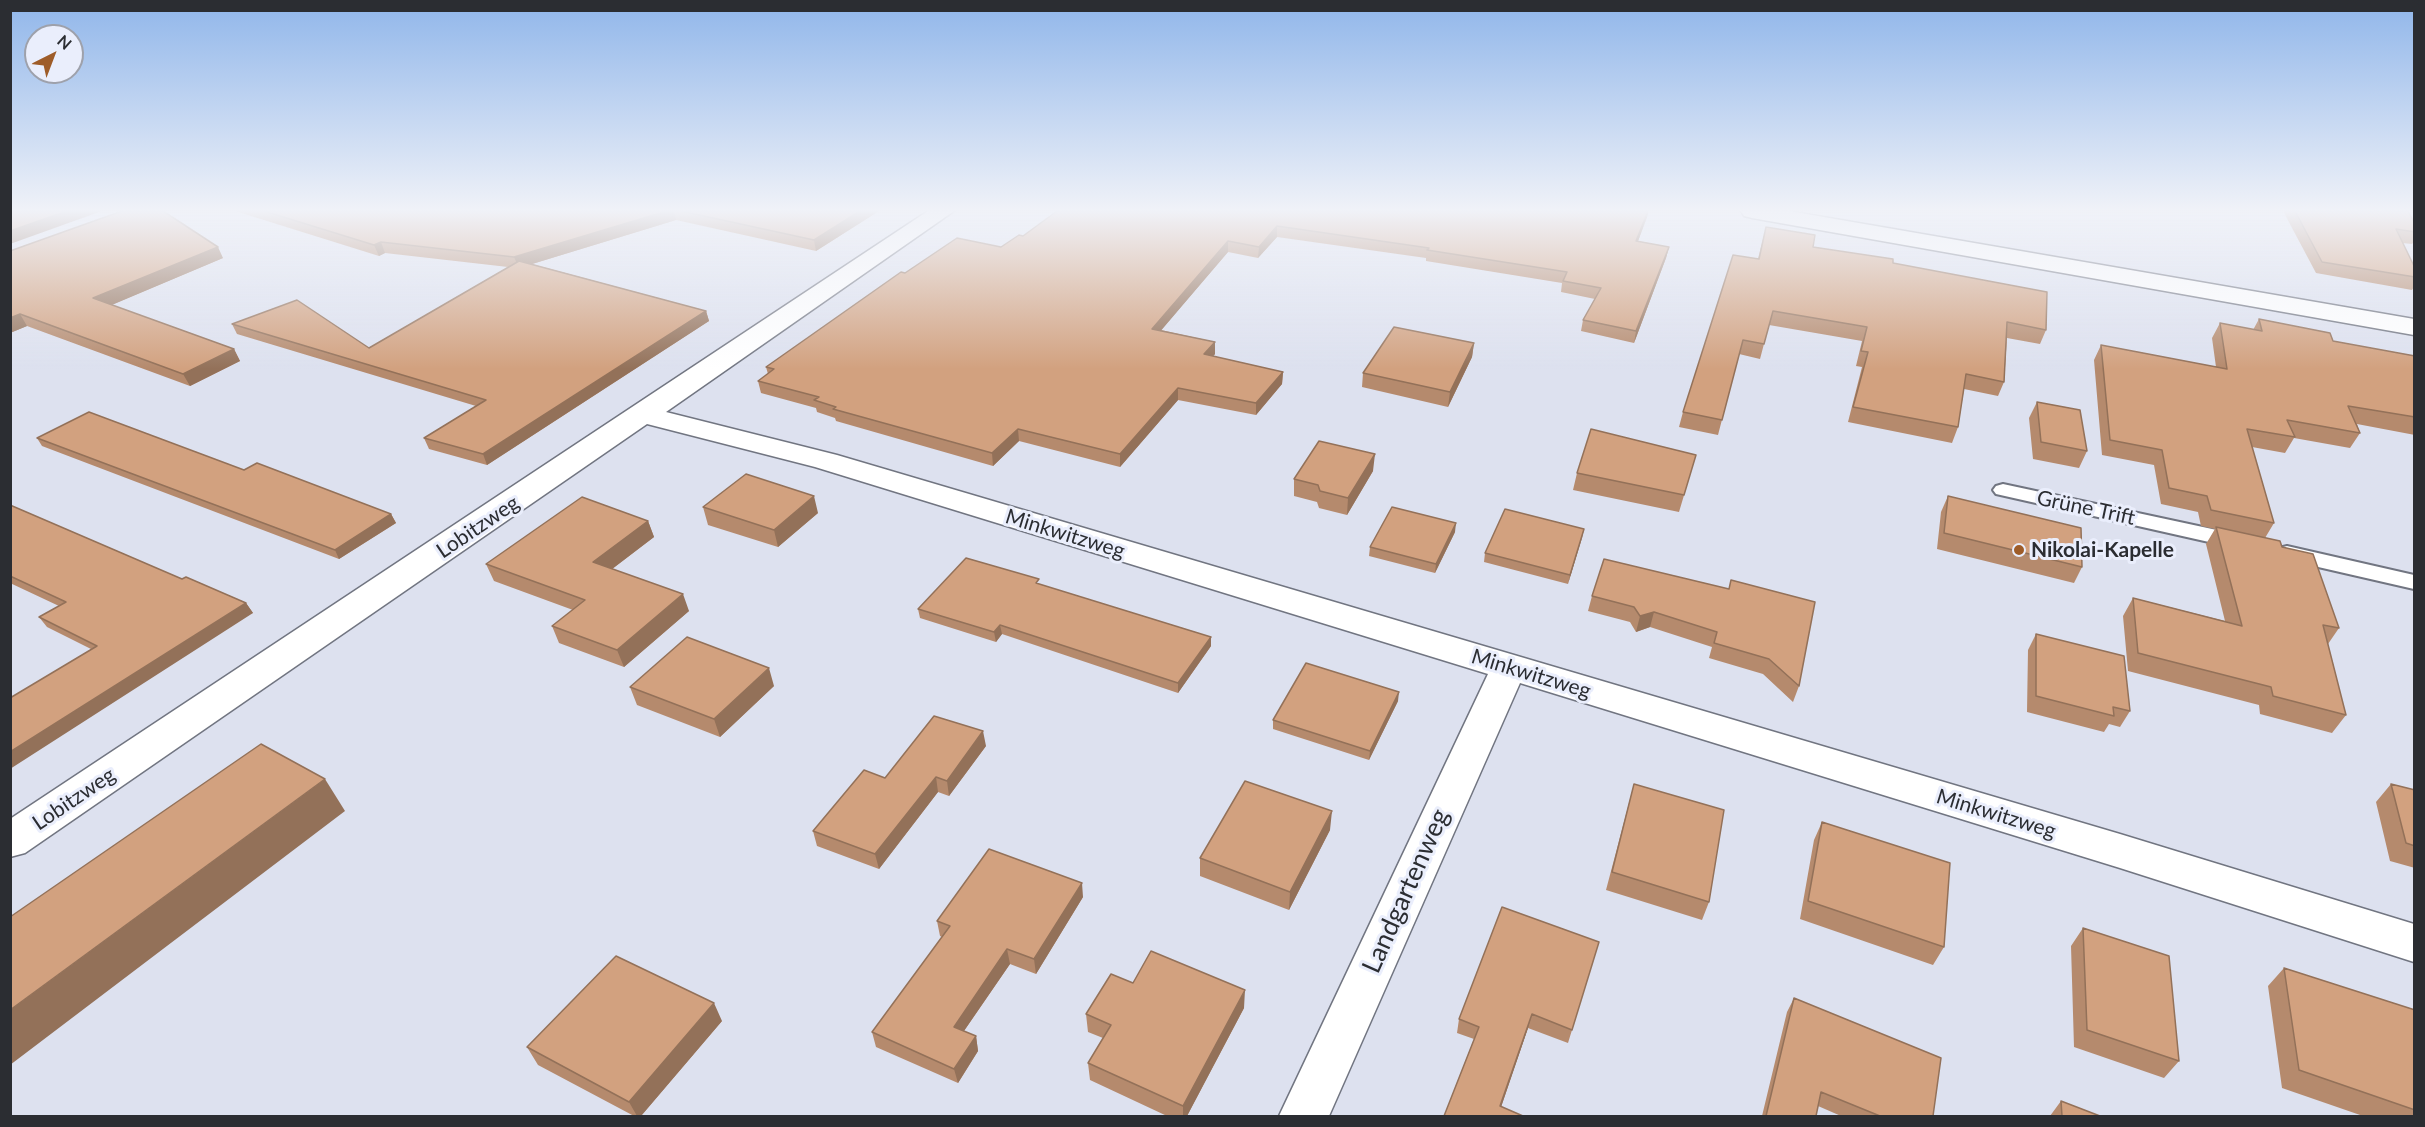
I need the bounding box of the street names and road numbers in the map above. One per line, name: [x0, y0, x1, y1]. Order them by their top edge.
street label: Grüne Trift: [2035, 485, 2137, 531]
street label: Lobitzweg: [432, 490, 524, 564]
street label: Minkwitzweg: [1002, 504, 1128, 564]
street label: Minkwitzweg: [1468, 644, 1594, 704]
street label: Lobitzweg: [28, 762, 120, 836]
street label: Minkwitzweg: [1933, 784, 2059, 844]
street label: Landgartenweg: [1356, 804, 1456, 978]

